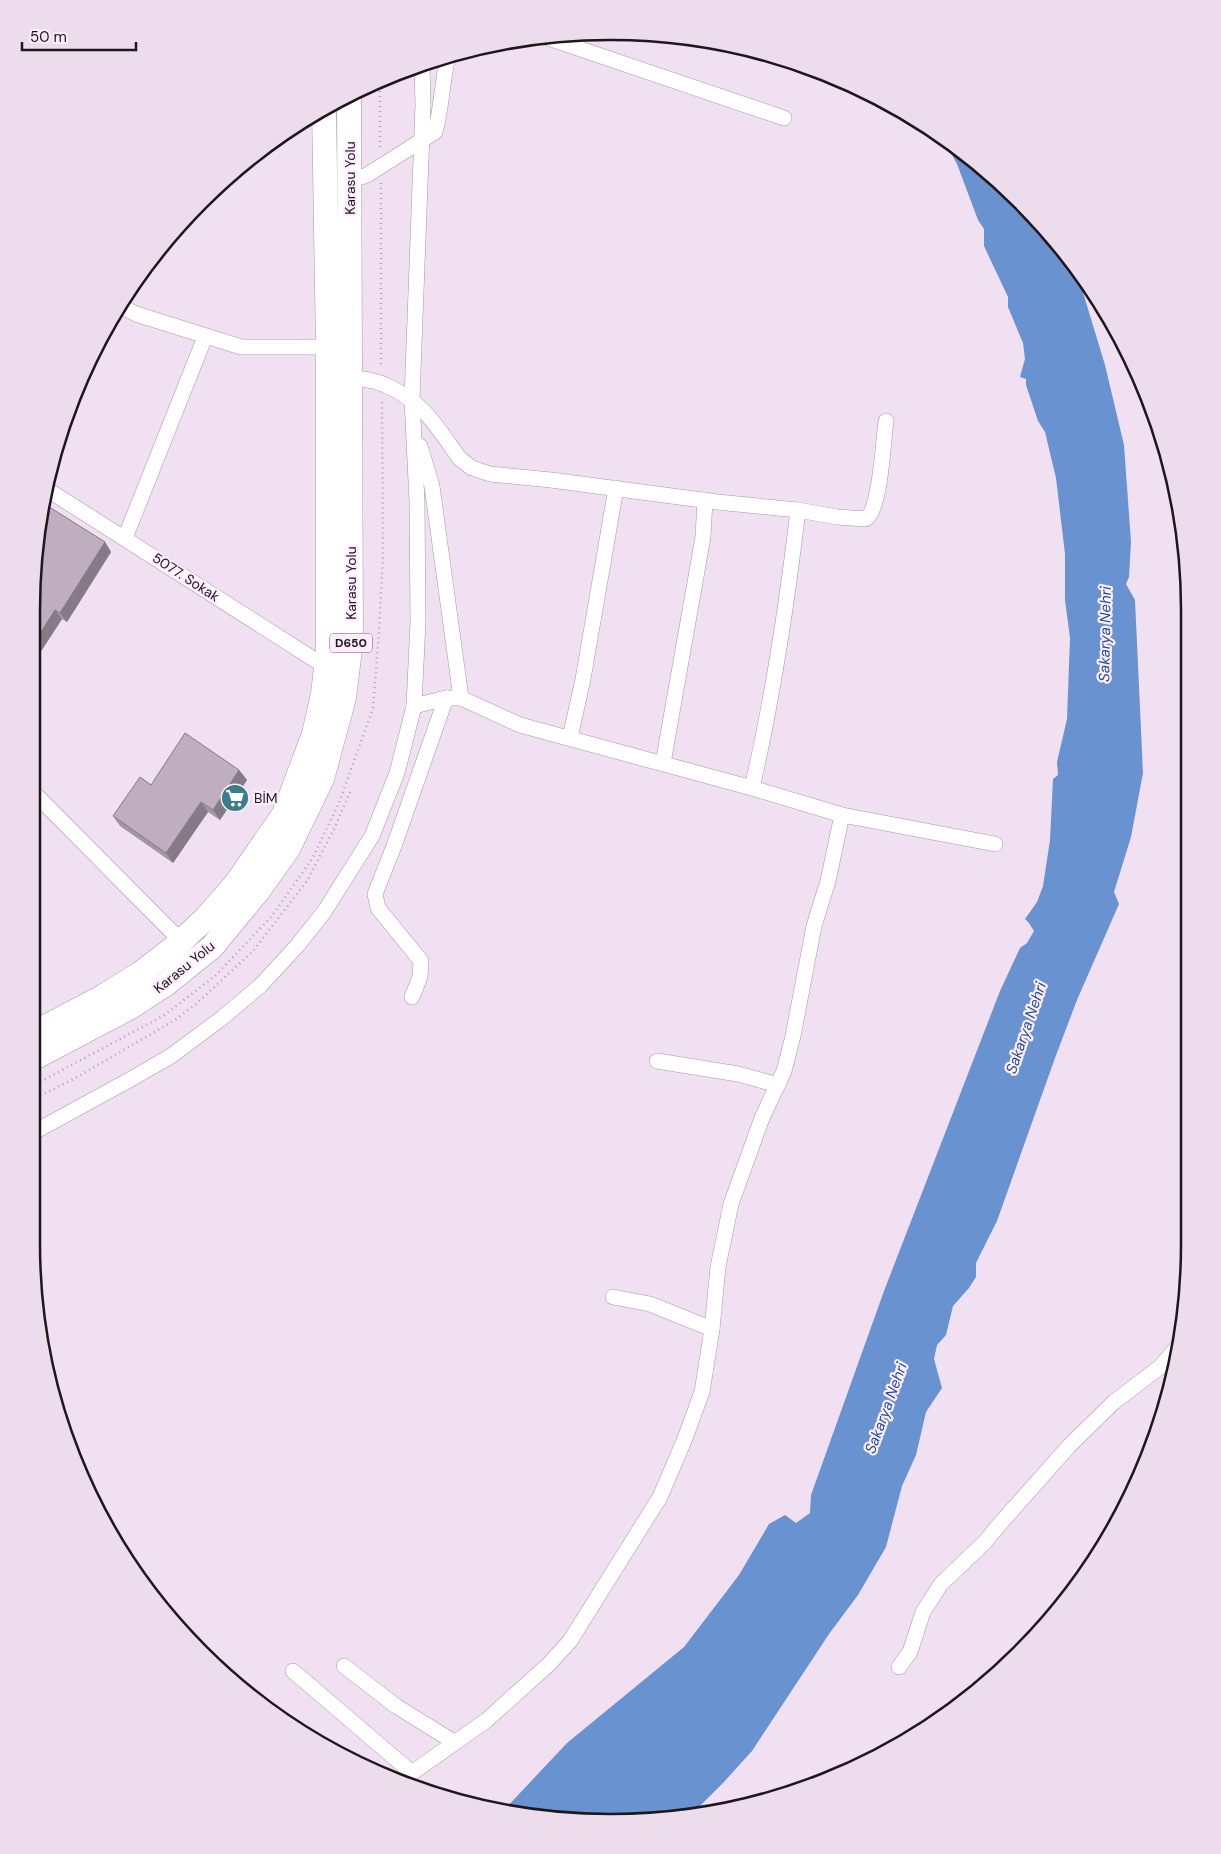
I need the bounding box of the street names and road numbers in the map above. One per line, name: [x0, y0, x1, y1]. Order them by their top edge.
street label: Karasu Yolu: [341, 141, 359, 215]
street label: Karasu Yolu: [342, 546, 360, 620]
street label: 5077. Sokak: [149, 549, 223, 605]
road number: D650: [330, 634, 372, 652]
street label: Karasu Yolu: [150, 937, 218, 997]

